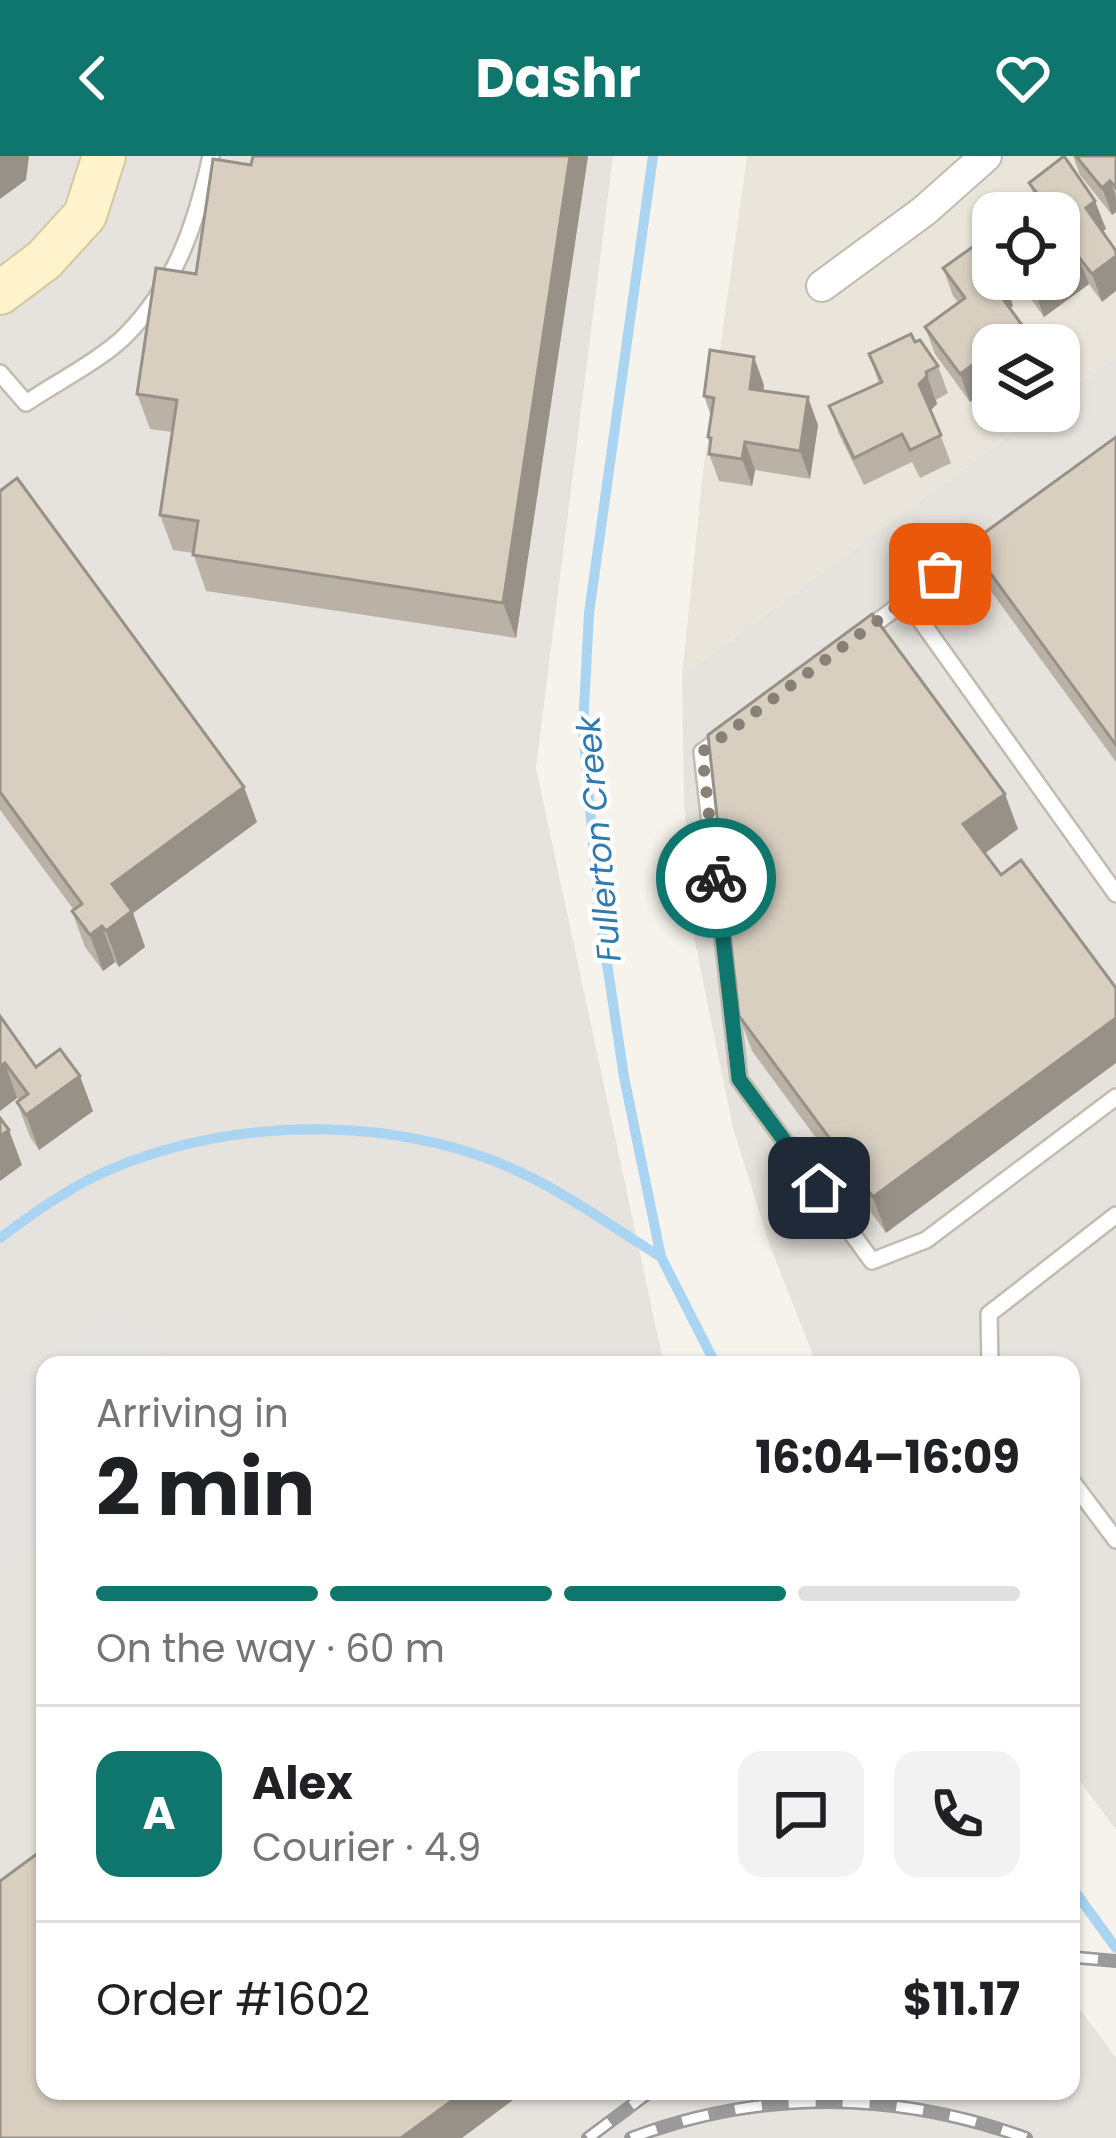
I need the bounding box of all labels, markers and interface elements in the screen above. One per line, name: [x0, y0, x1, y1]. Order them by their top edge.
text: Dashr: [475, 40, 641, 116]
icon: back: [60, 45, 126, 111]
icon: heart: [990, 45, 1056, 111]
map controls: [972, 192, 1080, 432]
button: locate: [972, 192, 1080, 300]
button: layers: [972, 324, 1080, 432]
pin: [889, 523, 991, 625]
icon: bag: [907, 541, 973, 607]
water label: Fullerton Creek: [564, 712, 633, 964]
courier: [656, 818, 776, 938]
icon: bike: [683, 845, 749, 911]
pin: [768, 1137, 870, 1239]
icon: home: [786, 1155, 852, 1221]
text: Arriving in: [96, 1386, 289, 1441]
text: 16:04–16:09: [755, 1426, 1020, 1489]
text: 2 min: [96, 1433, 315, 1542]
text: On the way · 60 m: [96, 1621, 445, 1676]
button: chat: [738, 1751, 864, 1877]
button: phone: [894, 1751, 1020, 1877]
text: Alex: [252, 1752, 353, 1815]
text: A: [142, 1782, 176, 1845]
text: Courier · 4.9: [252, 1820, 481, 1875]
text: Order #1602: [96, 1968, 370, 2031]
text: $11.17: [903, 1968, 1020, 2031]

